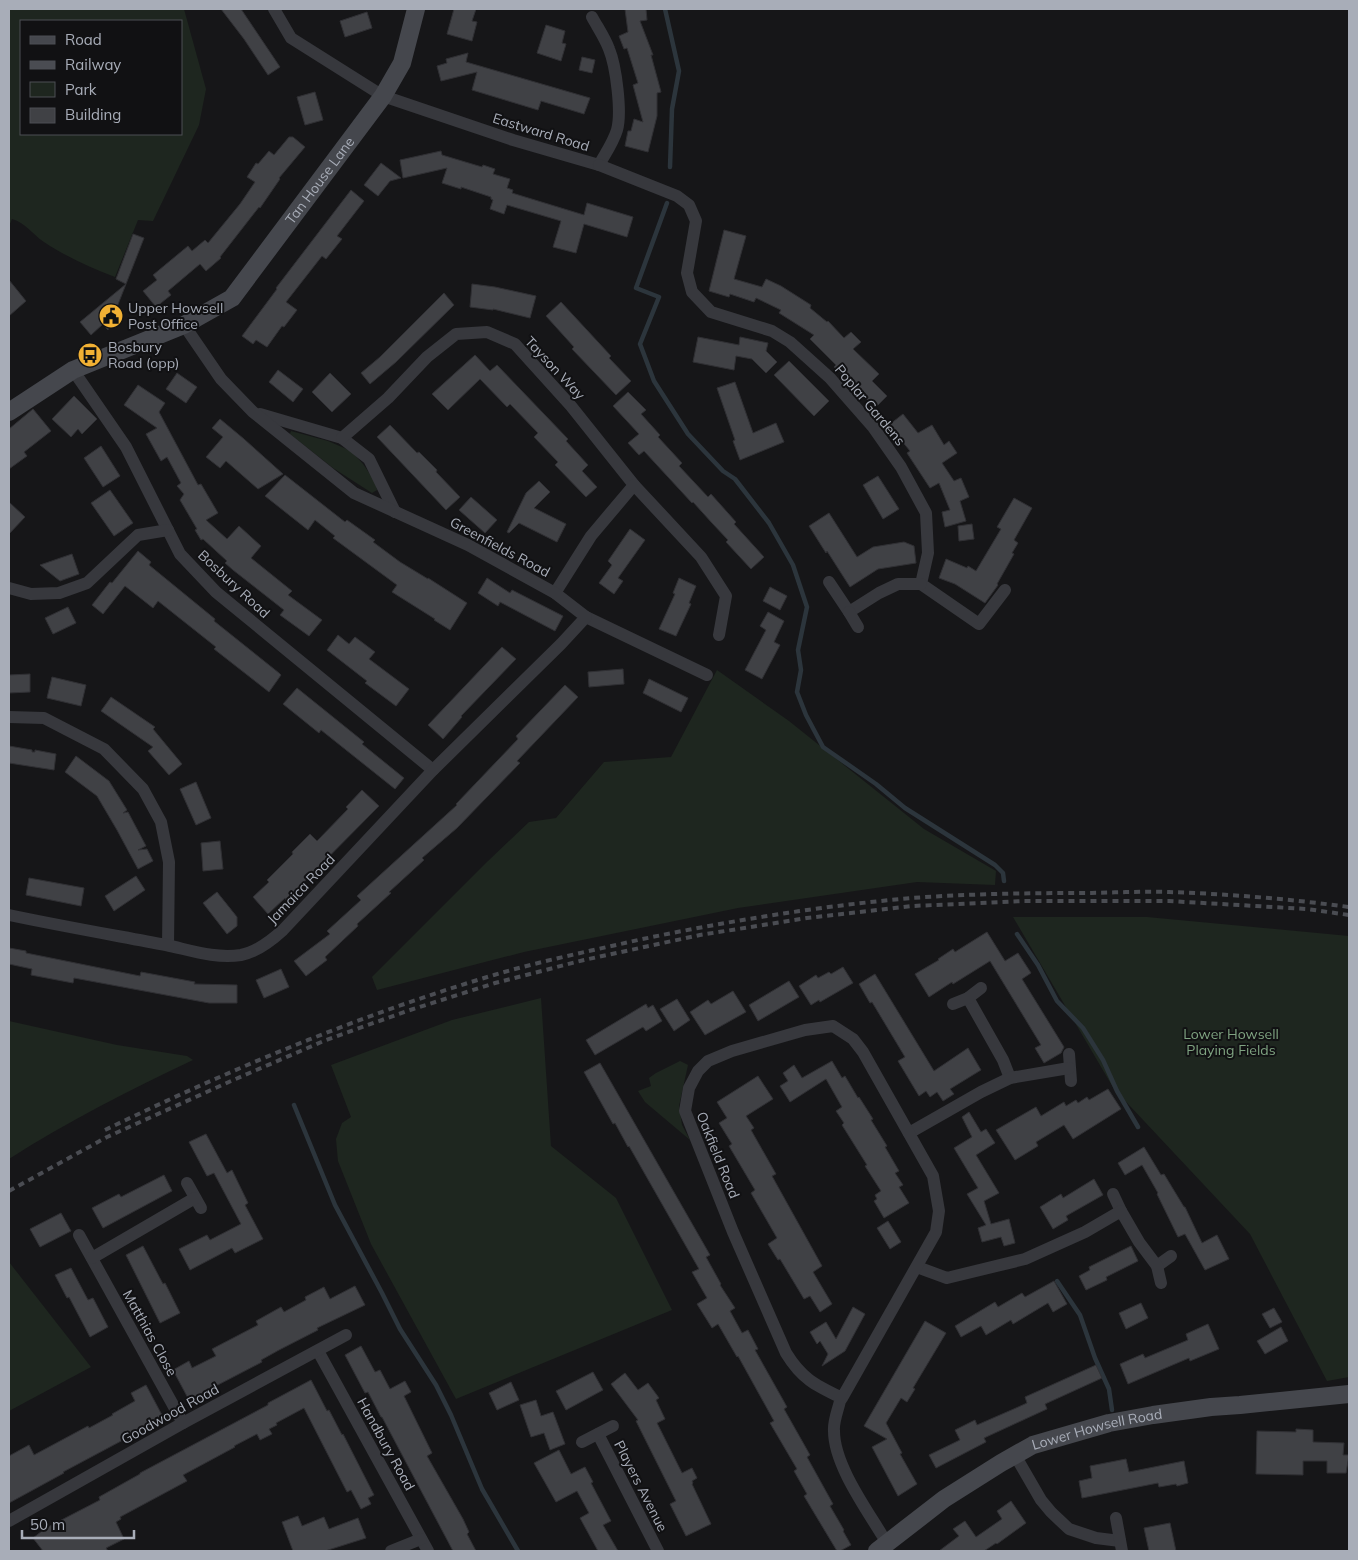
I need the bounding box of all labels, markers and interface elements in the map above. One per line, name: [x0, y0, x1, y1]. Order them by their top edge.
legend: [20, 20, 182, 135]
text: Road: [65, 30, 102, 49]
text: Railway: [65, 55, 121, 74]
text: Park: [65, 80, 97, 99]
text: Building: [65, 105, 121, 124]
street label: Eastward Road: [490, 109, 592, 155]
street label: Tan House Lane: [281, 133, 358, 228]
place label: Upper Howsell Post Office: [128, 299, 223, 333]
public building icon: Upper Howsell Post Office: [98, 303, 124, 329]
street label: Tayson Way: [521, 332, 589, 404]
place label: Bosbury Road (opp): [108, 338, 179, 372]
bus stop icon: Bosbury Road (opp): [77, 342, 103, 368]
street label: Poplar Gardens: [831, 361, 909, 449]
street label: Greenfields Road: [447, 513, 553, 581]
street label: Bosbury Road: [194, 546, 274, 622]
street label: Jamaica Road: [263, 850, 339, 928]
park label: Lower Howsell Playing Fields: [1183, 1025, 1279, 1059]
street label: Oakfield Road: [692, 1109, 744, 1201]
street label: Matthias Close: [119, 1287, 181, 1379]
street label: Goodwood Road: [118, 1380, 222, 1448]
street label: Handbury Road: [353, 1395, 419, 1493]
street label: Lower Howsell Road: [1030, 1405, 1163, 1454]
street label: Players Avenue: [610, 1437, 672, 1535]
scale bar: [22, 1508, 135, 1540]
text: 50 m: [30, 1515, 65, 1534]

